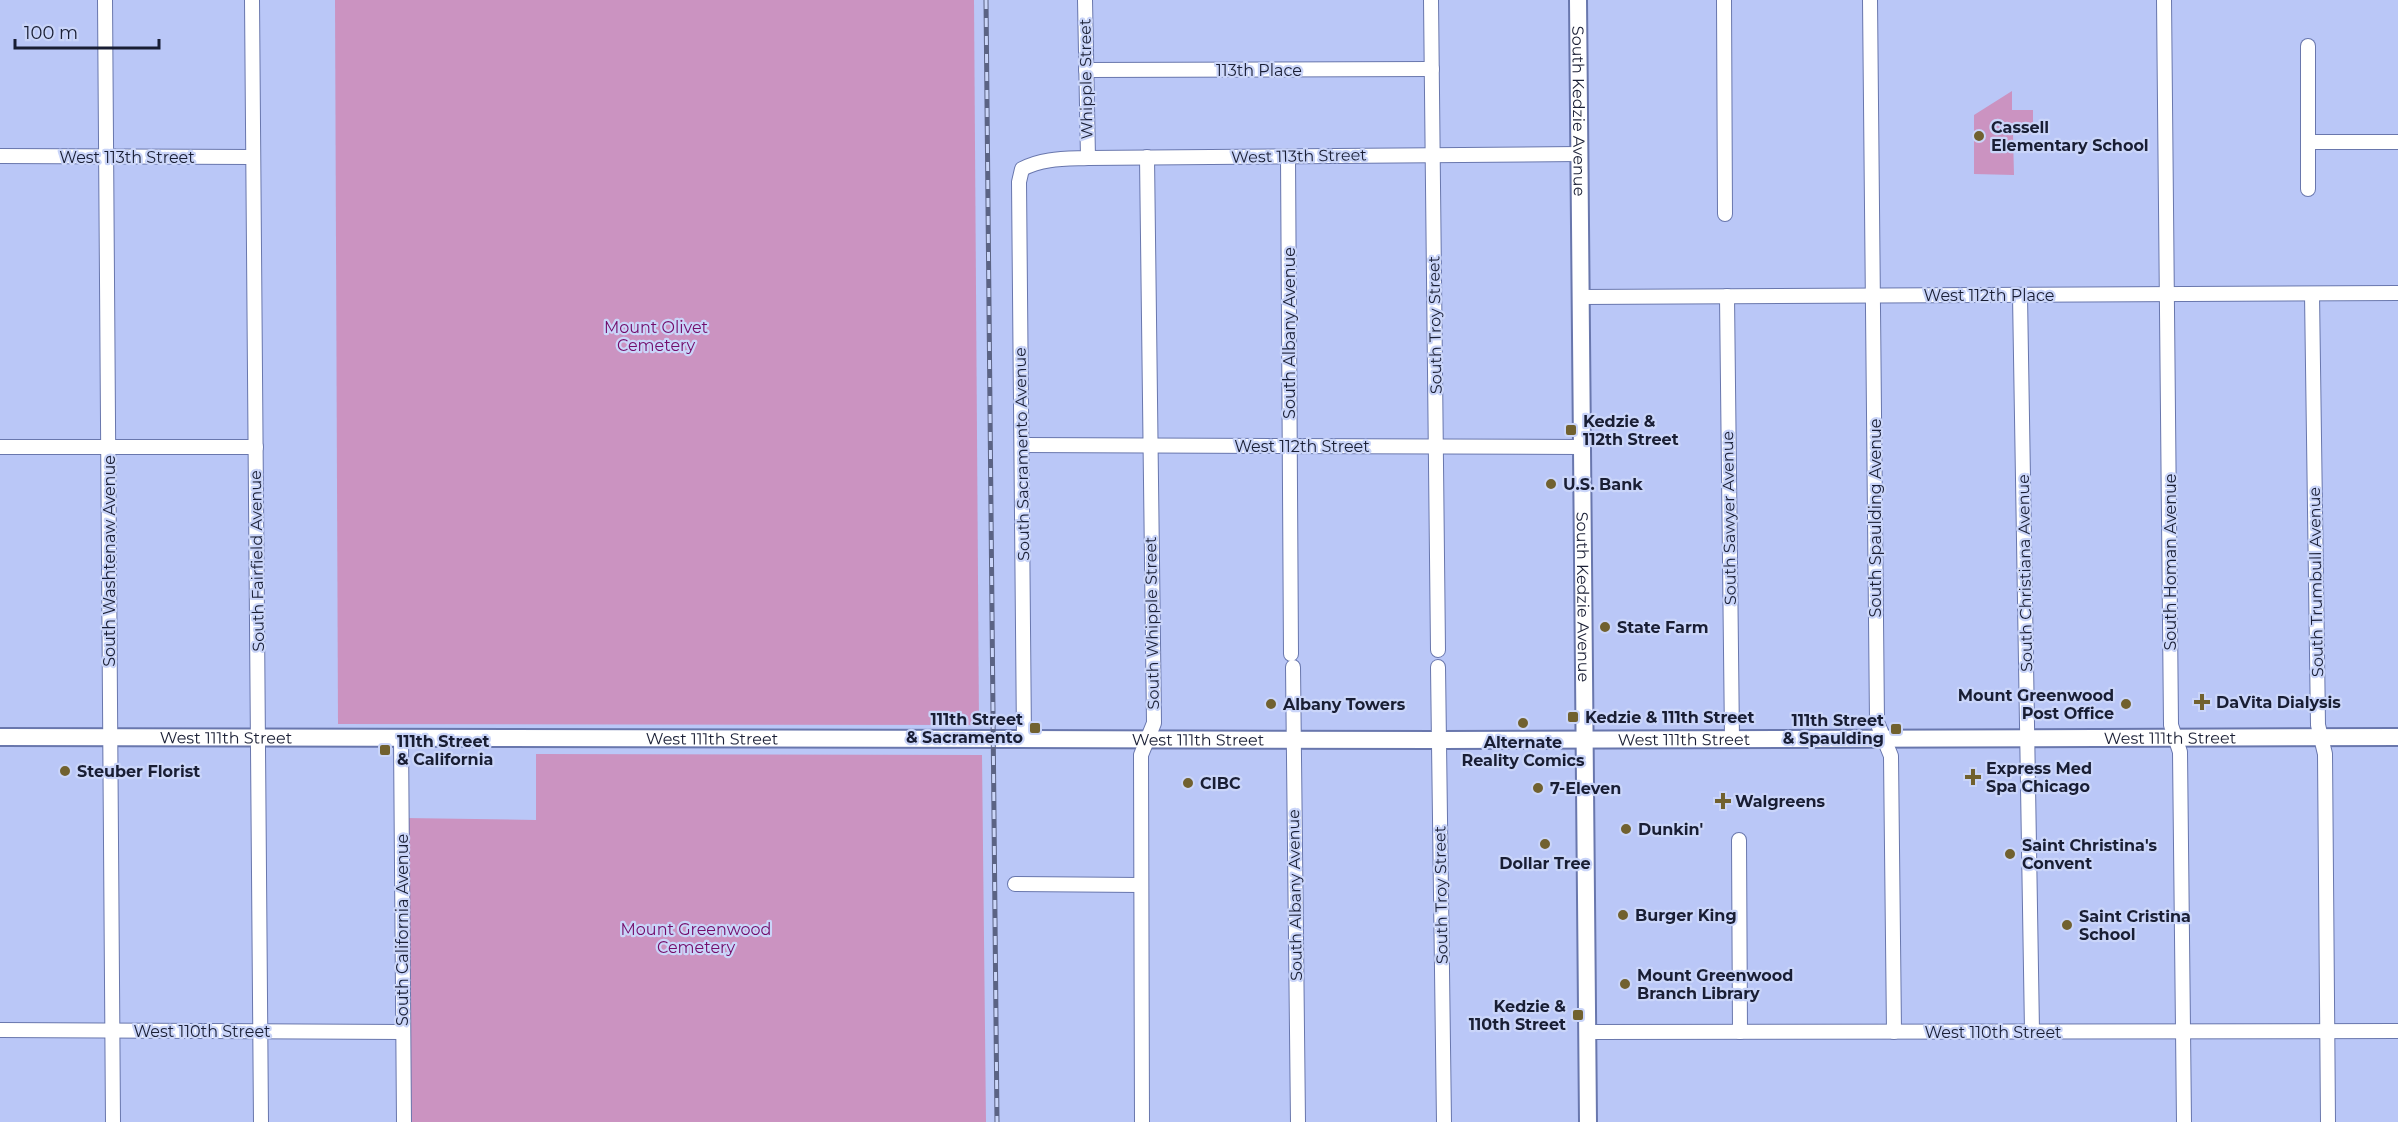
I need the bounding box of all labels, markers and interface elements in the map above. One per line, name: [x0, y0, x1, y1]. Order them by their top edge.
scale bar: [15, 12, 159, 50]
street label: Whipple Street: [1075, 18, 1097, 140]
text: 100 m: [24, 22, 78, 44]
street label: South Kedzie Avenue: [1569, 26, 1589, 196]
street label: 113th Place: [1216, 61, 1302, 80]
place label: Cassell Elementary School: [1991, 118, 2149, 155]
marker: Cassell Elementary School: [1972, 129, 1986, 143]
street label: West 113th Street: [1231, 145, 1367, 167]
street label: West 113th Street: [59, 148, 195, 167]
street label: South Albany Avenue: [1280, 247, 1299, 419]
street label: South Troy Street: [1424, 255, 1446, 394]
street label: West 112th Place: [1924, 286, 2054, 305]
park label: Mount Olivet Cemetery: [604, 318, 709, 355]
street label: South Sacramento Avenue: [1011, 347, 1033, 561]
place label: Kedzie & 112th Street: [1583, 412, 1679, 449]
street label: South Spaulding Avenue: [1866, 419, 1885, 617]
marker: Kedzie & 112th Street: [1564, 423, 1578, 437]
street label: South Sawyer Avenue: [1718, 431, 1740, 605]
street label: West 112th Street: [1234, 437, 1370, 456]
street label: South Washtenaw Avenue: [100, 455, 119, 667]
street label: South Fairfield Avenue: [246, 470, 268, 652]
street label: South Christiana Avenue: [2014, 474, 2036, 672]
street label: South Homan Avenue: [2161, 474, 2180, 650]
place label: U.S. Bank: [1563, 475, 1643, 494]
marker: U.S. Bank: [1544, 477, 1558, 491]
street label: South Trumbull Avenue: [2305, 487, 2327, 677]
street label: South Kedzie Avenue: [1573, 512, 1594, 682]
street label: South Whipple Street: [1141, 536, 1163, 710]
place label: State Farm: [1617, 618, 1709, 637]
marker: State Farm: [1598, 620, 1612, 634]
place label: Mount Greenwood Post Office: [1958, 686, 2114, 723]
marker: DaVita Dialysis: [2193, 693, 2211, 711]
place label: DaVita Dialysis: [2216, 693, 2341, 712]
place label: Albany Towers: [1282, 695, 1406, 714]
marker: Albany Towers: [1264, 697, 1278, 711]
marker: Mount Greenwood Post Office: [2119, 697, 2133, 711]
place label: Kedzie & 111th Street: [1585, 708, 1754, 727]
place label: 111th Street & Sacramento: [906, 710, 1023, 747]
marker: Kedzie & 111th Street: [1566, 710, 1580, 724]
place label: 111th Street & Spaulding: [1783, 711, 1884, 748]
marker: Alternate Reality Comics: [1516, 716, 1530, 730]
marker: 111th Street & Sacramento: [1028, 721, 1042, 735]
marker: 111th Street & Spaulding: [1889, 722, 1903, 736]
street label: West 111th Street: [160, 728, 293, 747]
street label: West 111th Street: [2104, 728, 2237, 747]
street label: West 111th Street: [646, 729, 779, 748]
street label: West 111th Street: [1132, 730, 1265, 749]
street label: West 111th Street: [1618, 730, 1751, 749]
place label: 111th Street & California: [397, 732, 493, 769]
place label: Alternate Reality Comics: [1461, 733, 1585, 770]
marker: 111th Street & California: [378, 743, 392, 757]
place label: Express Med Spa Chicago: [1986, 759, 2092, 796]
place label: Steuber Florist: [77, 762, 200, 781]
marker: Steuber Florist: [58, 764, 72, 778]
marker: Express Med Spa Chicago: [1964, 768, 1982, 786]
place label: CIBC: [1200, 774, 1241, 793]
marker: CIBC: [1181, 776, 1195, 790]
place label: 7-Eleven: [1550, 779, 1621, 798]
marker: 7-Eleven: [1531, 781, 1545, 795]
place label: Walgreens: [1735, 792, 1826, 811]
marker: Walgreens: [1716, 794, 1730, 808]
street label: South Albany Avenue: [1284, 809, 1306, 981]
place label: Dunkin': [1638, 820, 1703, 839]
marker: Dunkin': [1619, 822, 1633, 836]
street label: South Troy Street: [1430, 825, 1452, 964]
street label: South California Avenue: [393, 834, 412, 1026]
place label: Saint Christina's Convent: [2022, 836, 2158, 873]
marker: Dollar Tree: [1538, 837, 1552, 851]
marker: Saint Christina's Convent: [2003, 847, 2017, 861]
place label: Dollar Tree: [1499, 854, 1591, 873]
place label: Burger King: [1635, 906, 1737, 925]
place label: Saint Cristina School: [2079, 907, 2191, 944]
marker: Burger King: [1616, 908, 1630, 922]
marker: Saint Cristina School: [2060, 918, 2074, 932]
park label: Mount Greenwood Cemetery: [621, 920, 771, 957]
place label: Mount Greenwood Branch Library: [1637, 966, 1793, 1003]
marker: Mount Greenwood Branch Library: [1618, 977, 1632, 991]
place label: Kedzie & 110th Street: [1469, 997, 1566, 1034]
marker: Kedzie & 110th Street: [1571, 1008, 1585, 1022]
street label: West 110th Street: [133, 1022, 271, 1041]
street label: West 110th Street: [1924, 1023, 2062, 1042]

